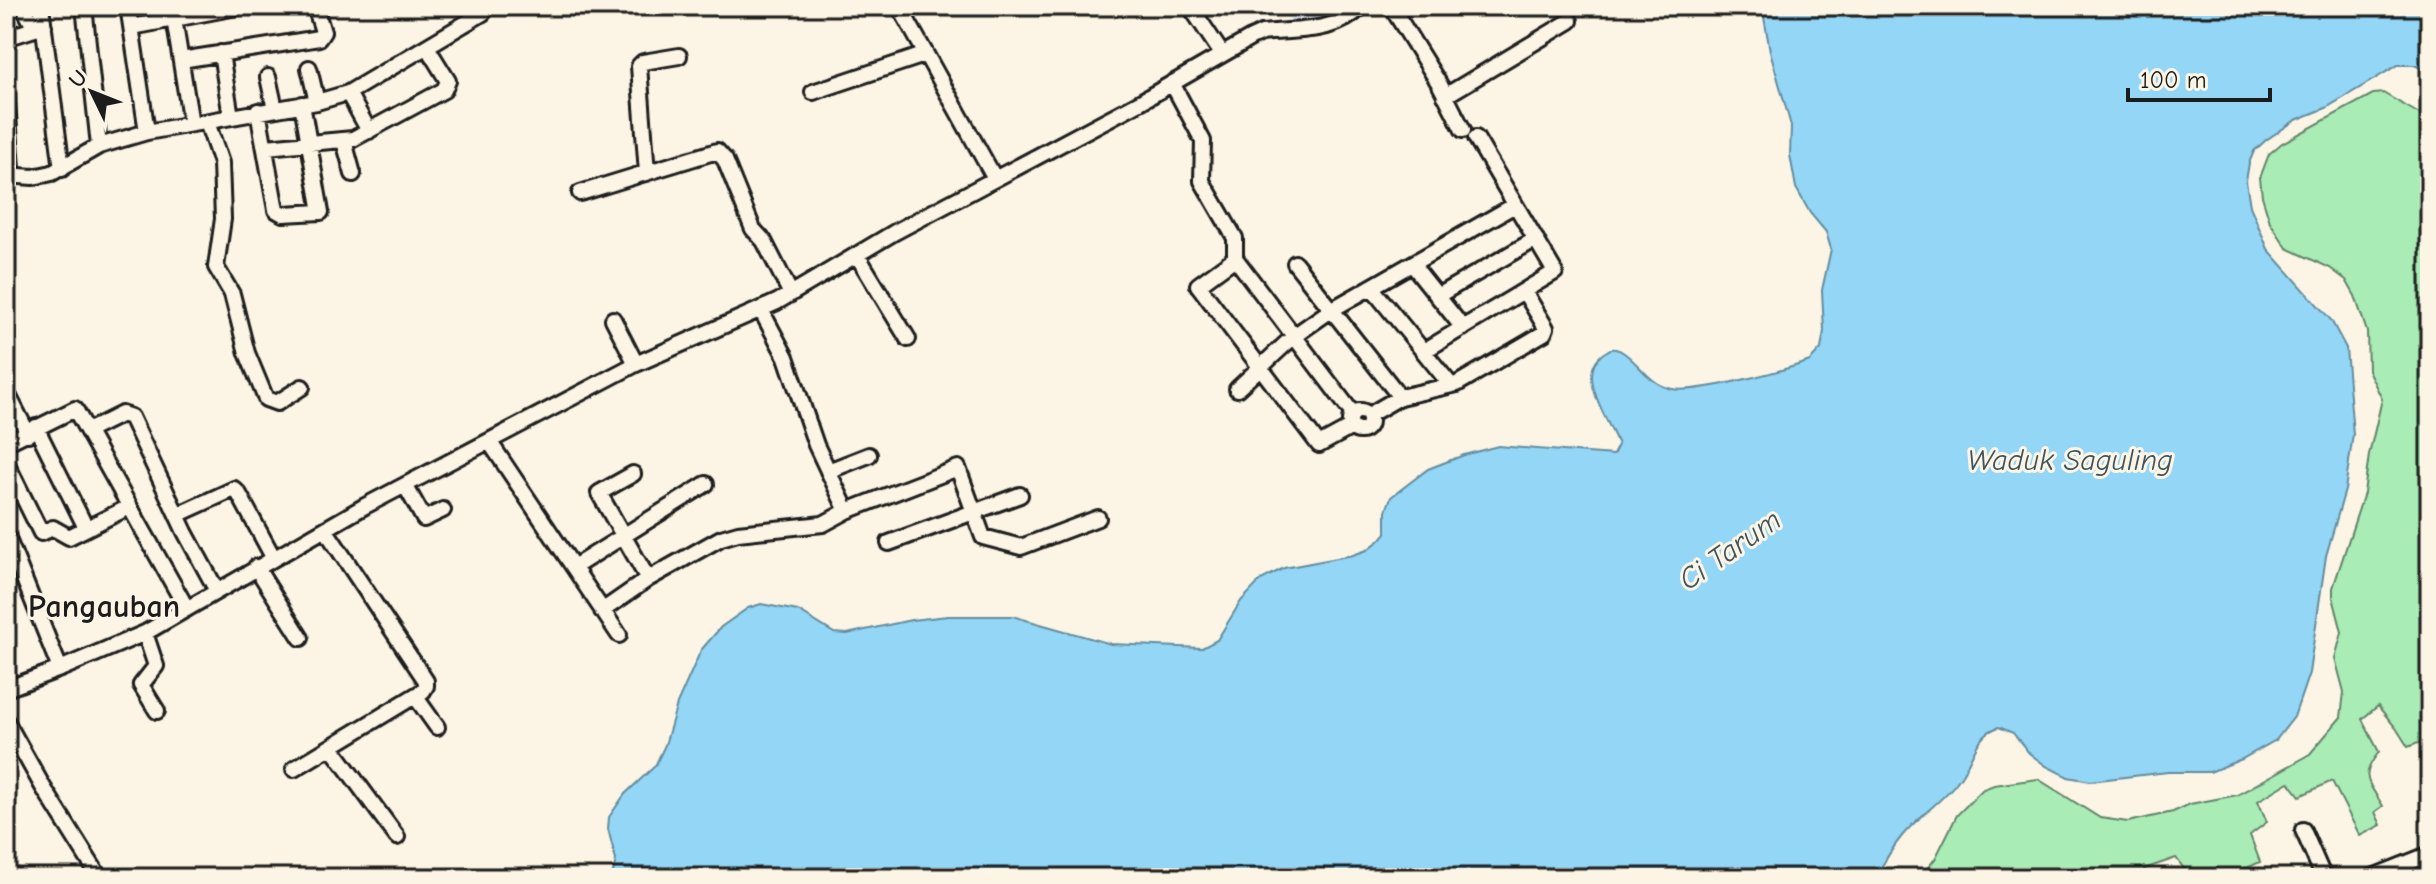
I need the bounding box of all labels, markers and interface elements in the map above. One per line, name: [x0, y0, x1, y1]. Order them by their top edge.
north arrow: [52, 52, 132, 132]
scale bar: [2128, 52, 2270, 102]
text: U: [64, 65, 93, 93]
text: 100 m: [2140, 66, 2207, 94]
water label: Waduk Saguling: [1967, 443, 2173, 478]
water label: Ci Tarum: [1672, 502, 1788, 598]
district label: Pangauban: [28, 588, 180, 625]

